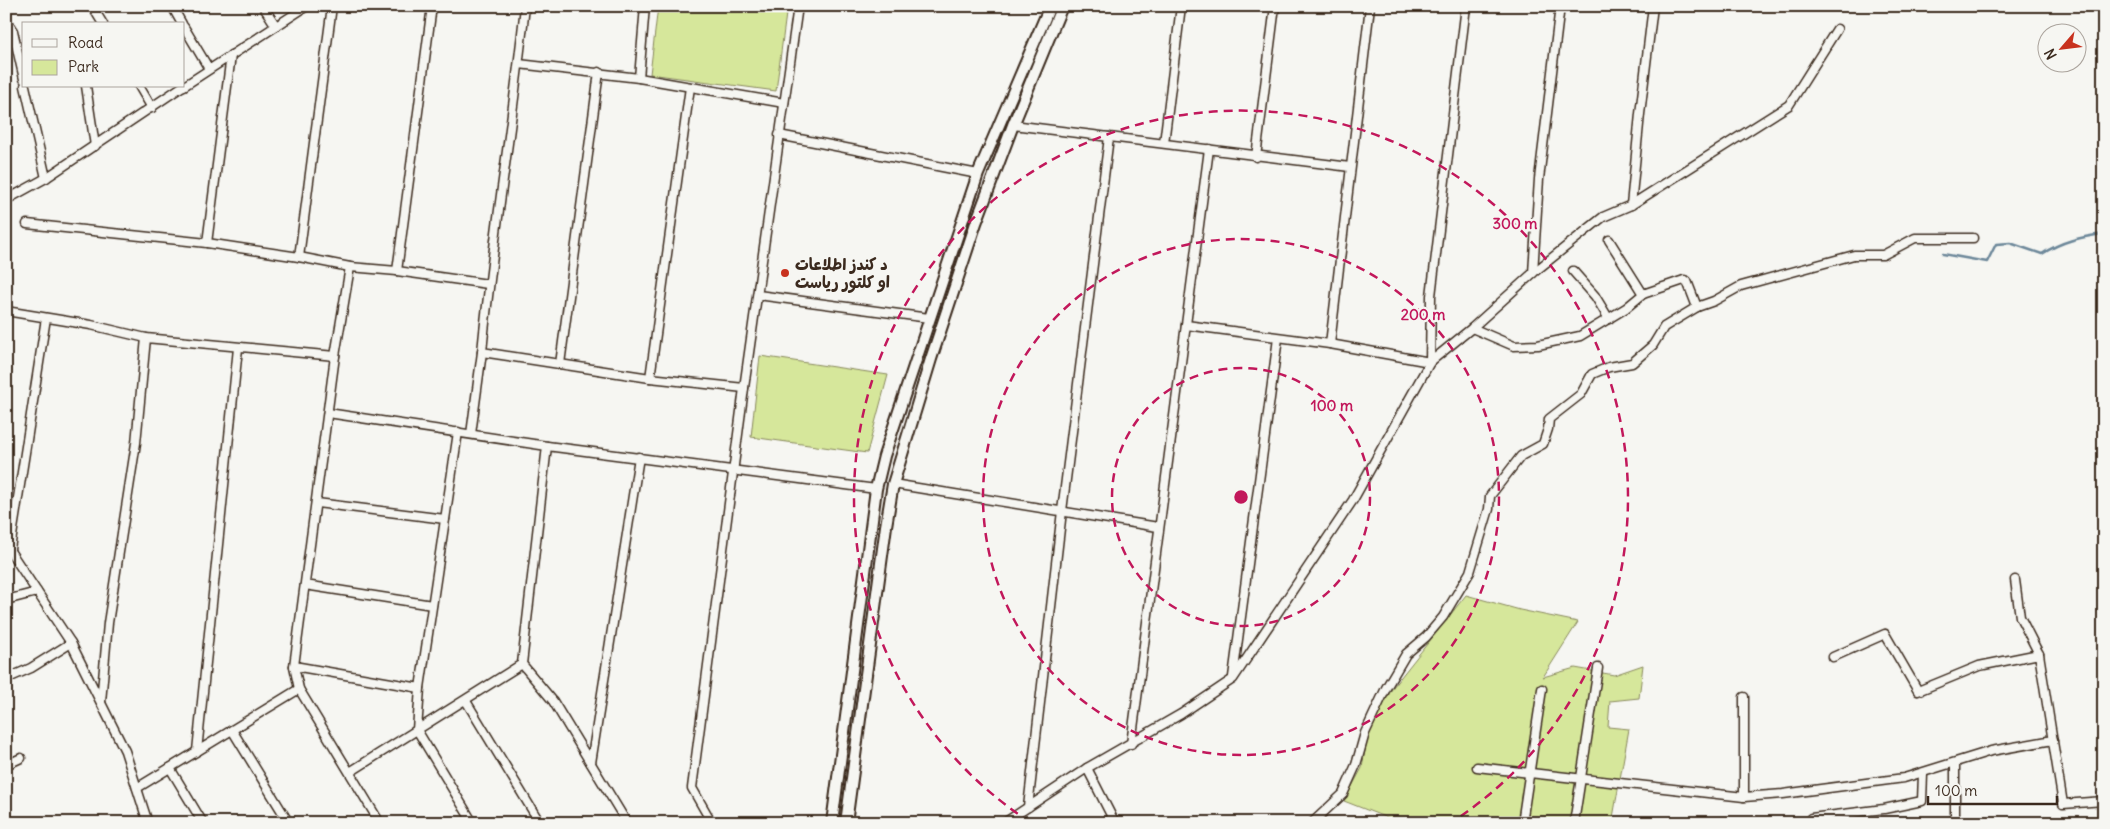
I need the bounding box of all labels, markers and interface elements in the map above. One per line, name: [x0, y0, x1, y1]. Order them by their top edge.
legend: [22, 22, 185, 88]
north arrow: [2038, 22, 2088, 72]
text: Road: [68, 33, 103, 52]
text: N: [2040, 46, 2061, 63]
text: Park: [68, 57, 99, 76]
text: 300 m: [1493, 214, 1538, 233]
place label: د کندز اطلاعات او کلتور ریاست: [795, 254, 890, 293]
marker: د کندز اطلاعات او کلتور ریاست: [779, 267, 791, 279]
text: 200 m: [1401, 305, 1445, 324]
text: 100 m: [1311, 396, 1353, 415]
centre of rings: [1232, 488, 1250, 506]
scale bar: [1928, 774, 2056, 806]
text: 100 m: [1935, 781, 1977, 800]

